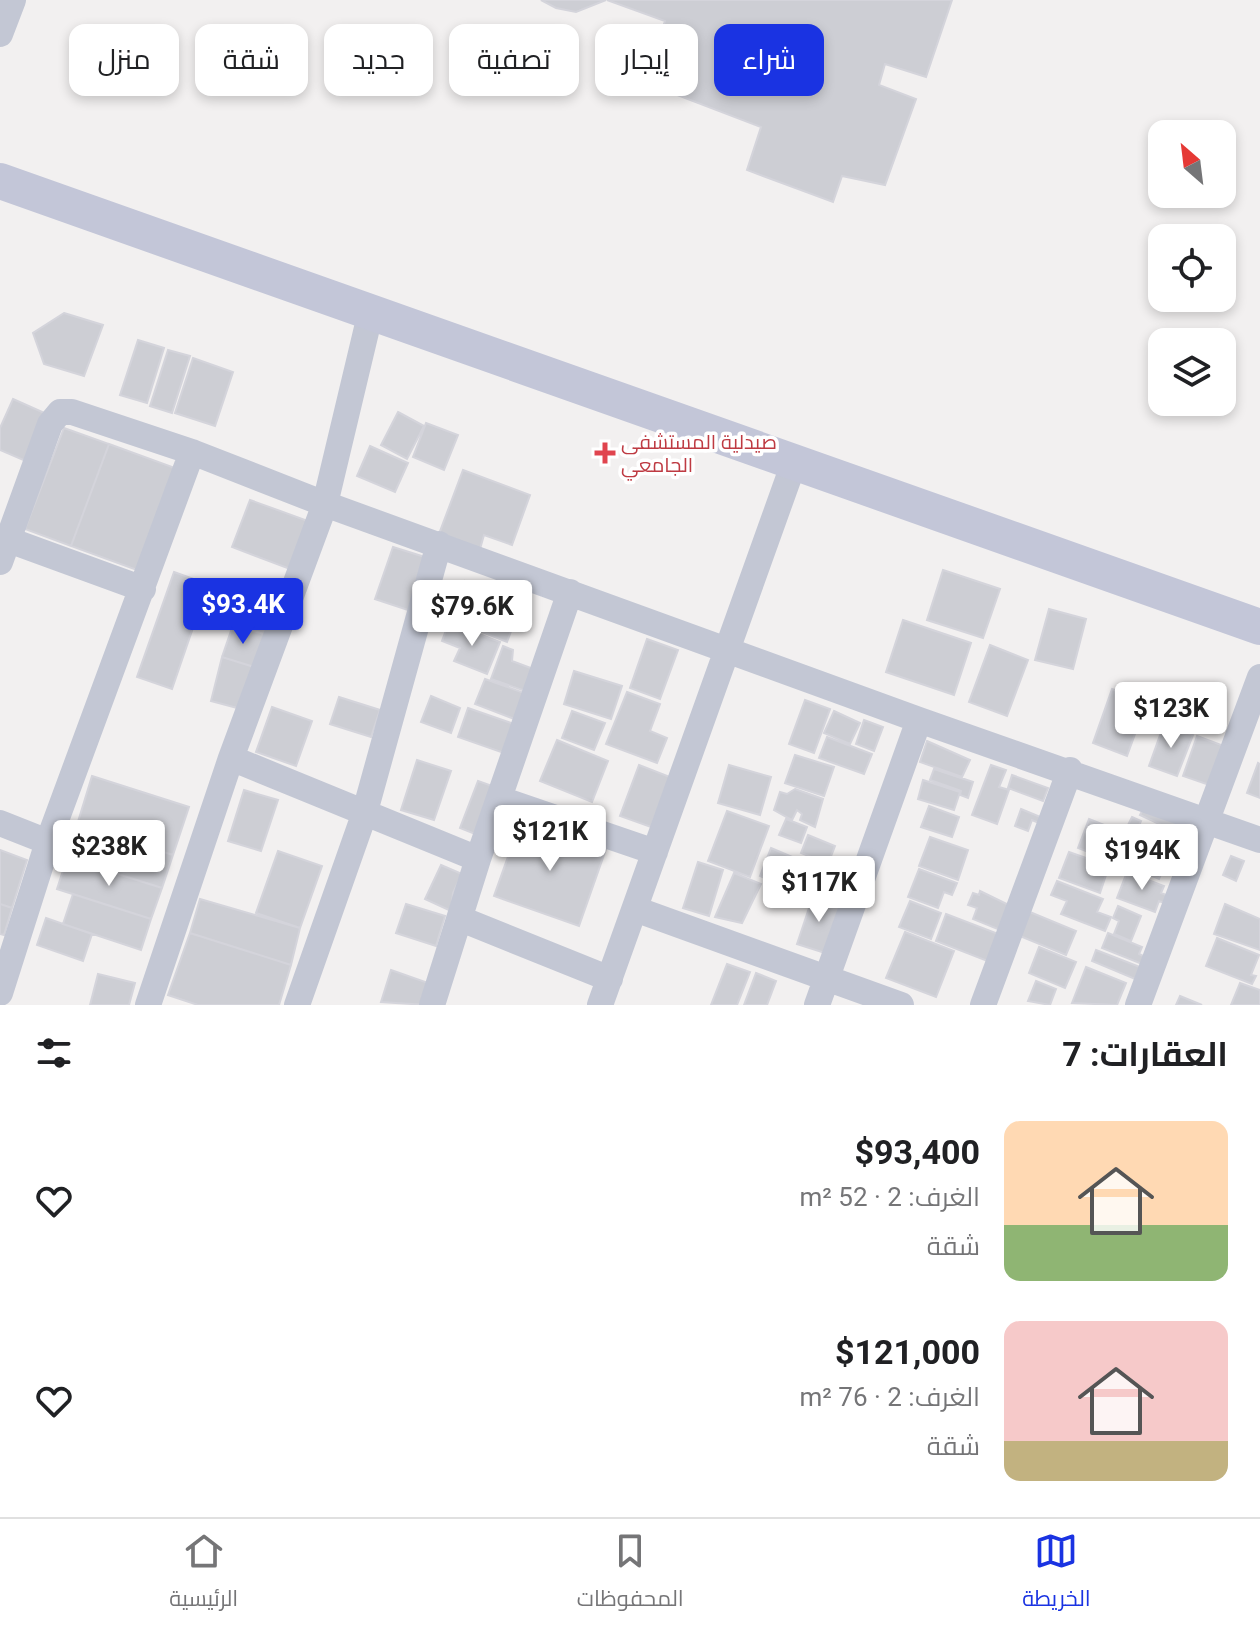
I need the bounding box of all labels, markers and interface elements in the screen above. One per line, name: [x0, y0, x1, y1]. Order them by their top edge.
chip: منزل: [69, 24, 179, 96]
chip: شقة: [195, 24, 308, 96]
chip: جديد: [324, 24, 433, 96]
chip: تصفية: [449, 24, 579, 96]
chip: إيجار: [595, 24, 698, 96]
chip: شراء: [714, 24, 824, 96]
north arrow: [1148, 120, 1236, 208]
map controls: [1148, 120, 1236, 416]
button: locate: [1148, 224, 1236, 312]
button: layers: [1148, 328, 1236, 416]
place label: صيدلية المستشفى الجامعي: [621, 430, 777, 481]
marker: صيدلية المستشفى الجامعي: [596, 444, 614, 462]
pin: $93.4K: [178, 578, 308, 646]
pin: $79.6K: [407, 580, 537, 648]
text: $93.4K: [201, 589, 285, 619]
text: $79.6K: [430, 591, 514, 621]
pin: $123K: [1115, 682, 1227, 750]
text: $123K: [1133, 693, 1209, 723]
pin: $121K: [494, 805, 606, 873]
text: $121K: [512, 816, 588, 846]
pin: $238K: [53, 820, 165, 888]
pin: $194K: [1086, 824, 1198, 892]
text: $238K: [71, 831, 147, 861]
text: $194K: [1104, 835, 1180, 865]
pin: $117K: [763, 856, 875, 924]
text: $117K: [781, 867, 857, 897]
icon: filters: [32, 1031, 76, 1075]
text: العقارات: 7: [1062, 1034, 1228, 1074]
text: $93,400: [855, 1132, 980, 1172]
icon: home: [1068, 1153, 1164, 1249]
icon: heart: [32, 1179, 76, 1223]
text: الغرف: 2 · 52 m²: [800, 1182, 980, 1212]
text: شقة: [927, 1231, 980, 1261]
text: $121,000: [835, 1332, 980, 1372]
icon: home: [1068, 1353, 1164, 1449]
icon: heart: [32, 1379, 76, 1423]
text: الغرف: 2 · 76 m²: [800, 1382, 980, 1412]
text: شقة: [927, 1431, 980, 1461]
tab: الرئيسية: [169, 1529, 238, 1619]
tab: المحفوظات: [577, 1529, 684, 1619]
tab: الخريطة: [1022, 1529, 1091, 1619]

